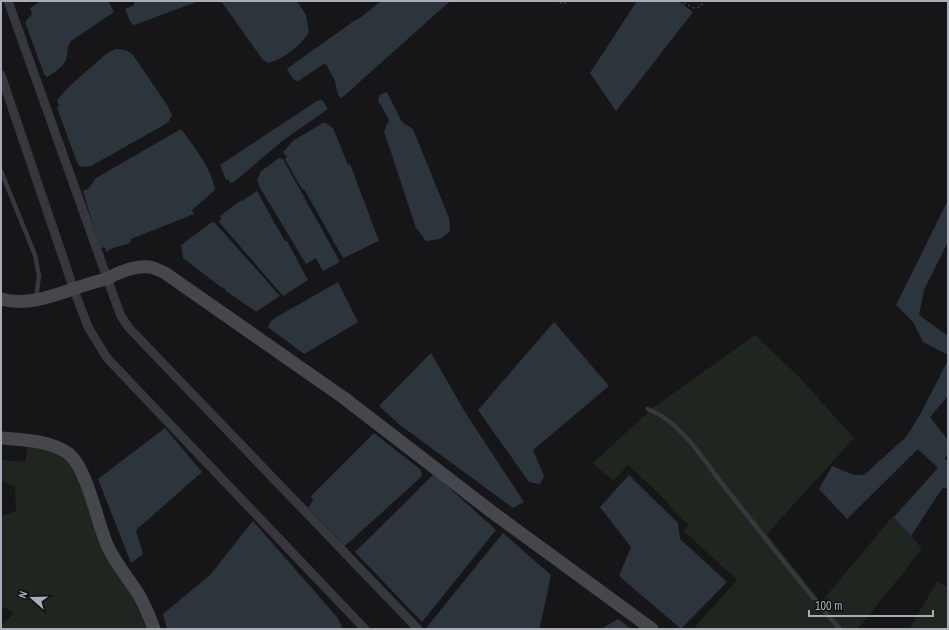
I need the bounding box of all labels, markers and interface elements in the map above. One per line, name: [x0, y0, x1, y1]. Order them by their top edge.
north arrow: [12, 578, 52, 618]
text: N: [15, 589, 30, 600]
scale bar: [809, 592, 933, 618]
text: 100 m: [815, 598, 842, 614]

